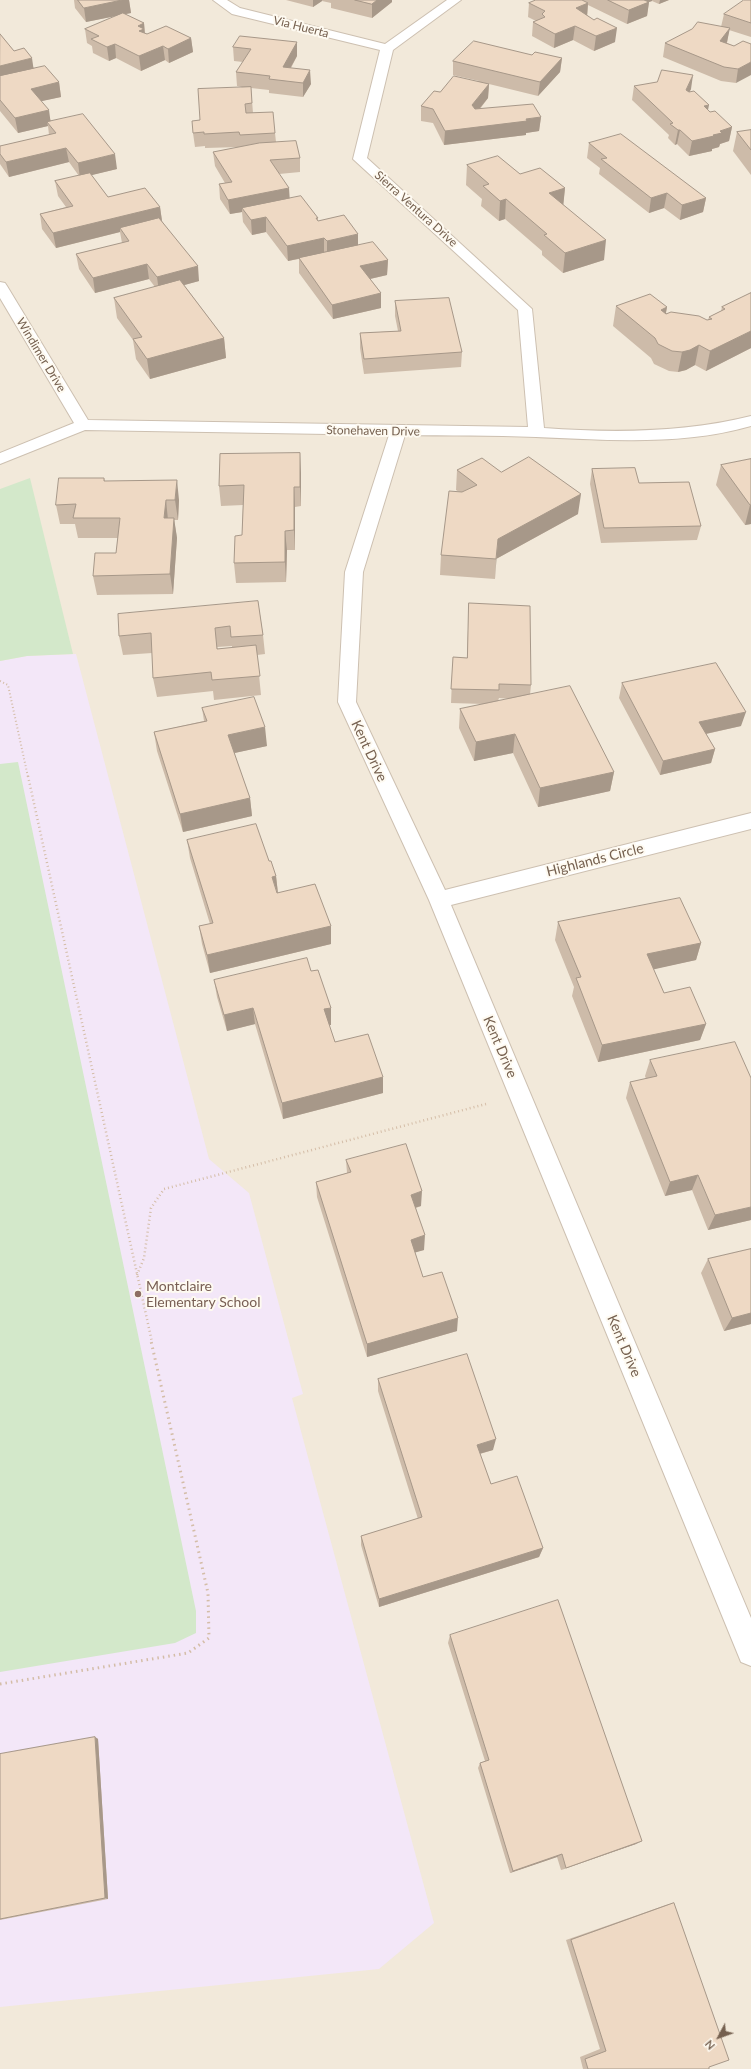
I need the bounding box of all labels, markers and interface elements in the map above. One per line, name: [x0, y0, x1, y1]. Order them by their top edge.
street label: Via Huerta: [272, 13, 330, 41]
street label: Sierra Ventura Drive: [372, 168, 460, 250]
street label: Windimer Drive: [13, 315, 69, 395]
street label: Stonehaven Drive: [326, 423, 420, 439]
street label: Kent Drive: [347, 718, 391, 784]
street label: Highlands Circle: [545, 840, 645, 880]
street label: Kent Drive: [479, 1013, 521, 1081]
place label: Montclaire Elementary School: [146, 1278, 260, 1310]
marker: Montclaire Elementary School: [133, 1289, 143, 1299]
street label: Kent Drive: [603, 1312, 645, 1380]
north arrow: [699, 2017, 739, 2057]
text: N: [702, 2038, 717, 2053]

